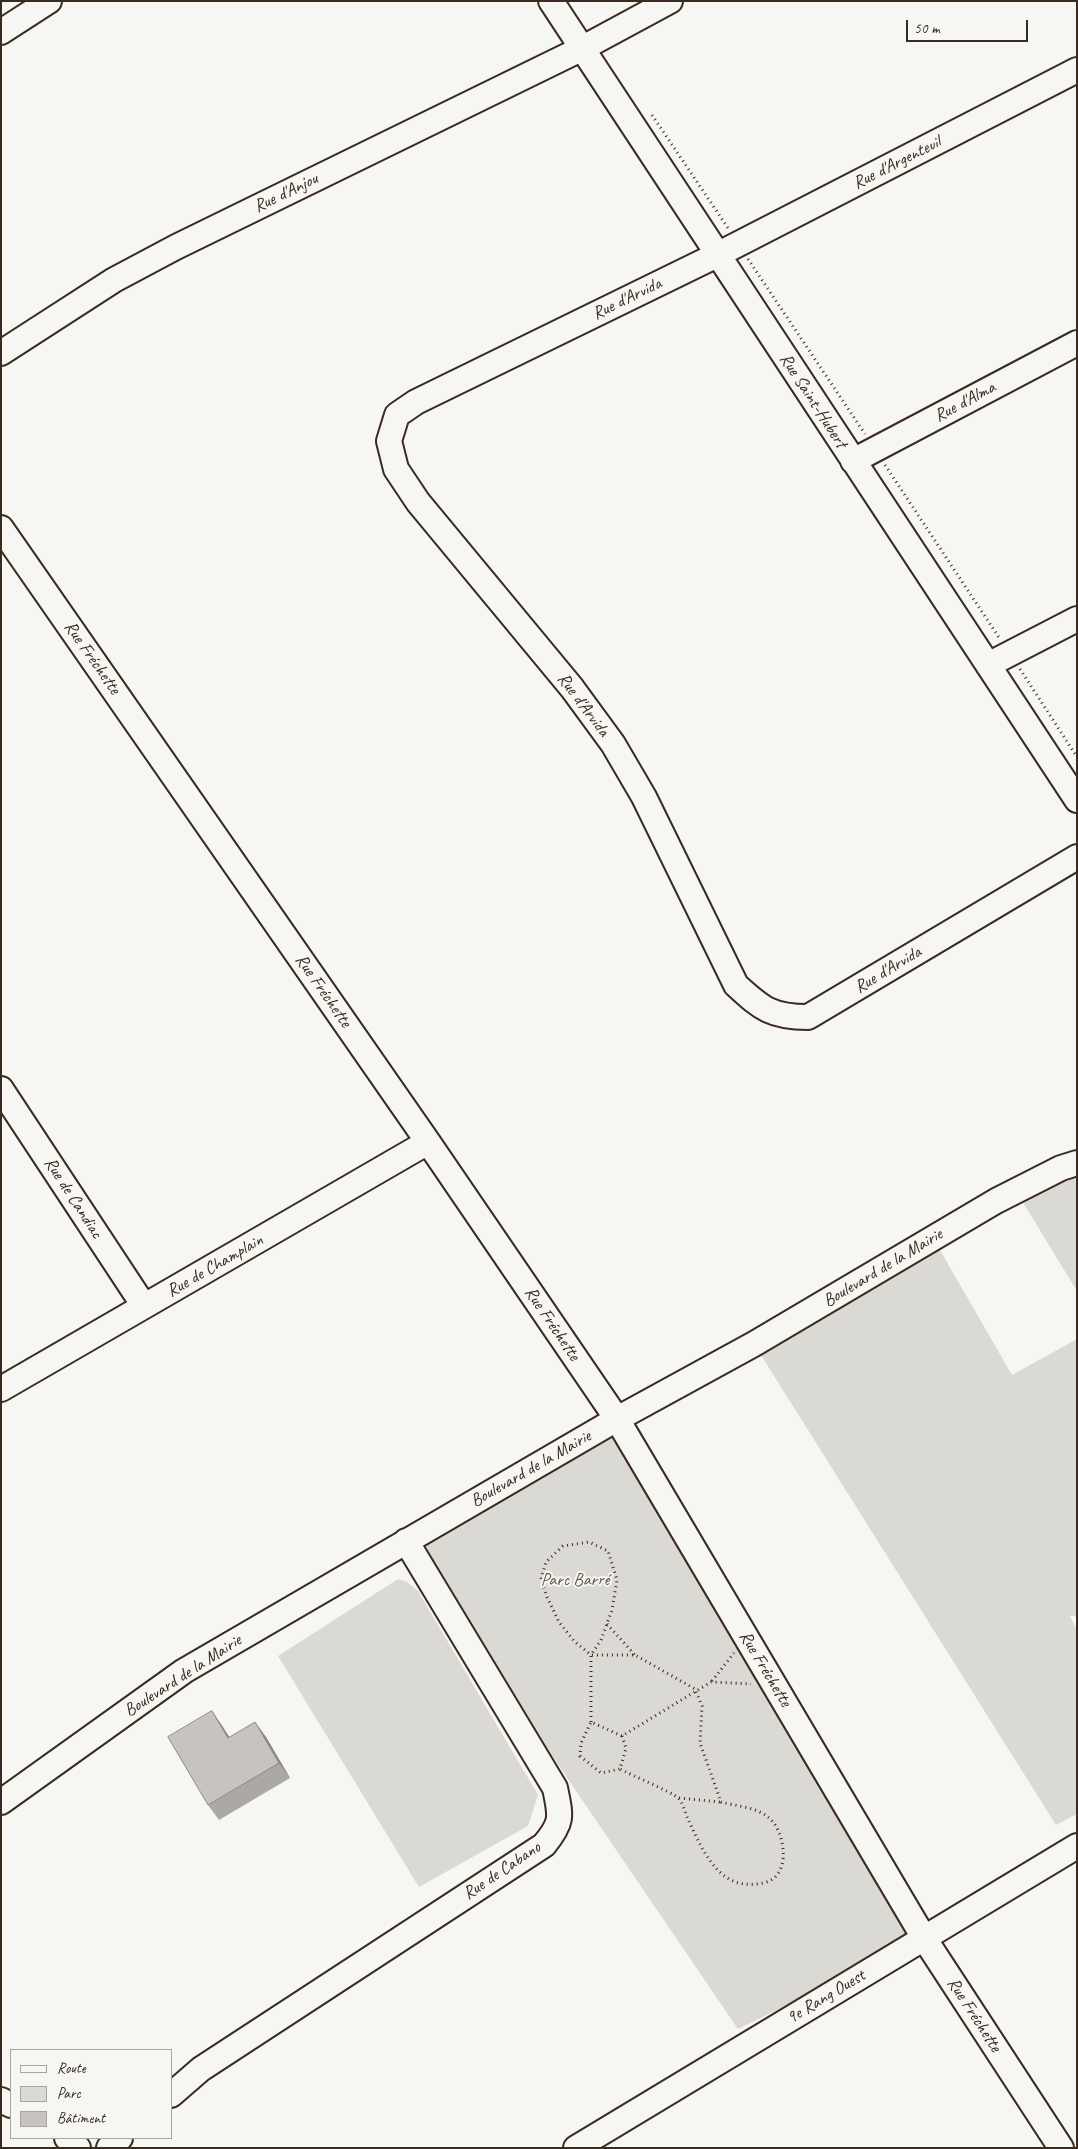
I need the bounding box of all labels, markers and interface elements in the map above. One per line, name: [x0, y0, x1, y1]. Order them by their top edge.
scale bar: [908, 10, 1030, 42]
text: 50 m: [914, 19, 940, 38]
street label: Rue d'Argenteuil: [849, 132, 945, 194]
street label: Rue d'Anjou: [250, 168, 322, 218]
street label: Rue d'Arvida: [589, 273, 665, 325]
street label: Rue Saint-Hubert: [774, 350, 852, 452]
street label: Rue d'Alma: [931, 377, 999, 427]
street label: Rue Fréchette: [59, 617, 125, 699]
street label: Rue d'Arvida: [552, 669, 614, 741]
street label: Rue d'Arvida: [851, 942, 925, 998]
street label: Rue Fréchette: [290, 950, 356, 1032]
street label: Rue de Candiac: [39, 1153, 107, 1243]
street label: Boulevard de la Mairie: [819, 1224, 947, 1312]
street label: Rue de Champlain: [163, 1230, 267, 1302]
street label: Rue Fréchette: [519, 1283, 585, 1365]
street label: Boulevard de la Mairie: [467, 1426, 595, 1512]
park label: Parc Barré: [541, 1569, 609, 1591]
street label: Rue Fréchette: [734, 1627, 796, 1711]
street label: Boulevard de la Mairie: [120, 1630, 246, 1722]
street label: Rue de Cabano: [459, 1837, 545, 1905]
street label: 9e Rang Ouest: [783, 1965, 869, 2029]
street label: Rue Fréchette: [942, 1974, 1006, 2056]
legend: [10, 2049, 172, 2139]
text: Route: [57, 2059, 86, 2078]
text: Parc: [57, 2084, 81, 2103]
text: Bâtiment: [57, 2109, 105, 2128]

